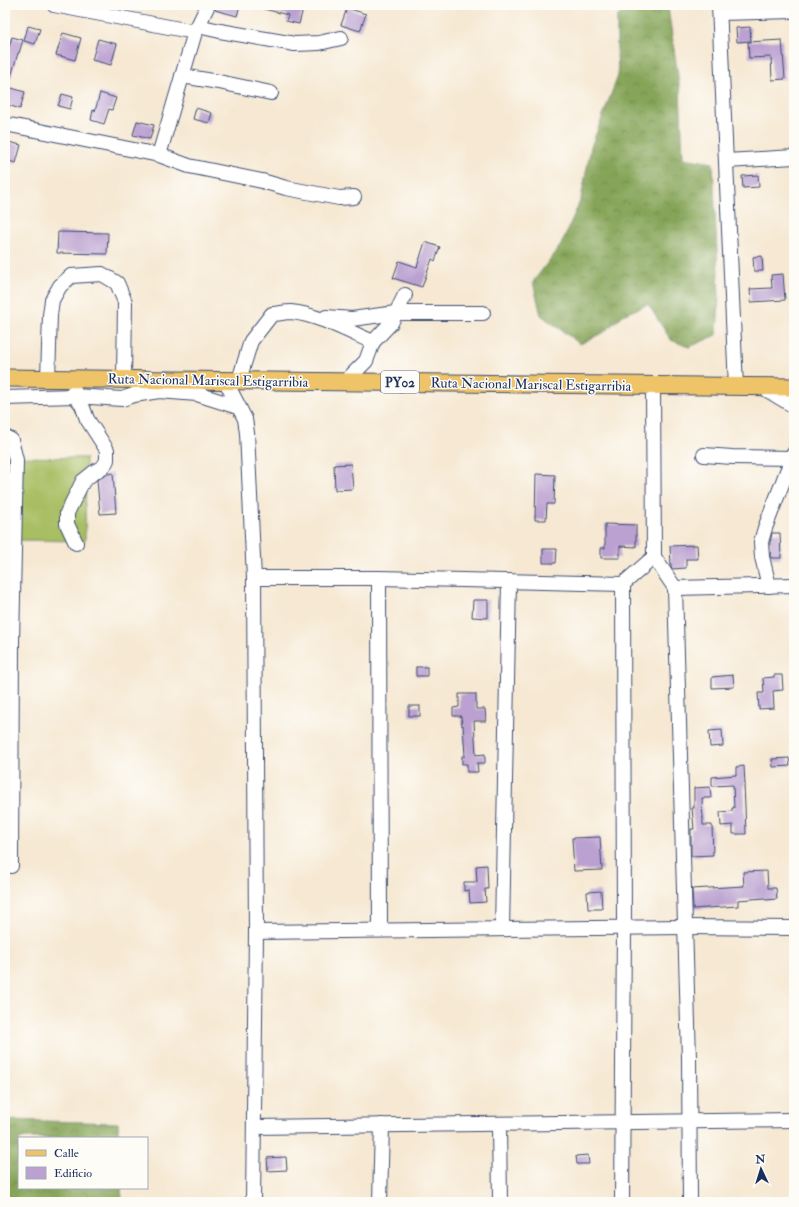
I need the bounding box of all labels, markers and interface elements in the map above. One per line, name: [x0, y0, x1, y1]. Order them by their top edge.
street label: Ruta Nacional Mariscal Estigarribia: [107, 370, 309, 391]
road number: PY02: [381, 371, 419, 393]
street label: Ruta Nacional Mariscal Estigarribia: [430, 374, 632, 395]
legend: [18, 1137, 148, 1189]
text: Calle: [54, 1146, 79, 1161]
north arrow: [741, 1149, 781, 1189]
text: N: [754, 1153, 767, 1166]
text: Edificio: [54, 1166, 92, 1181]

